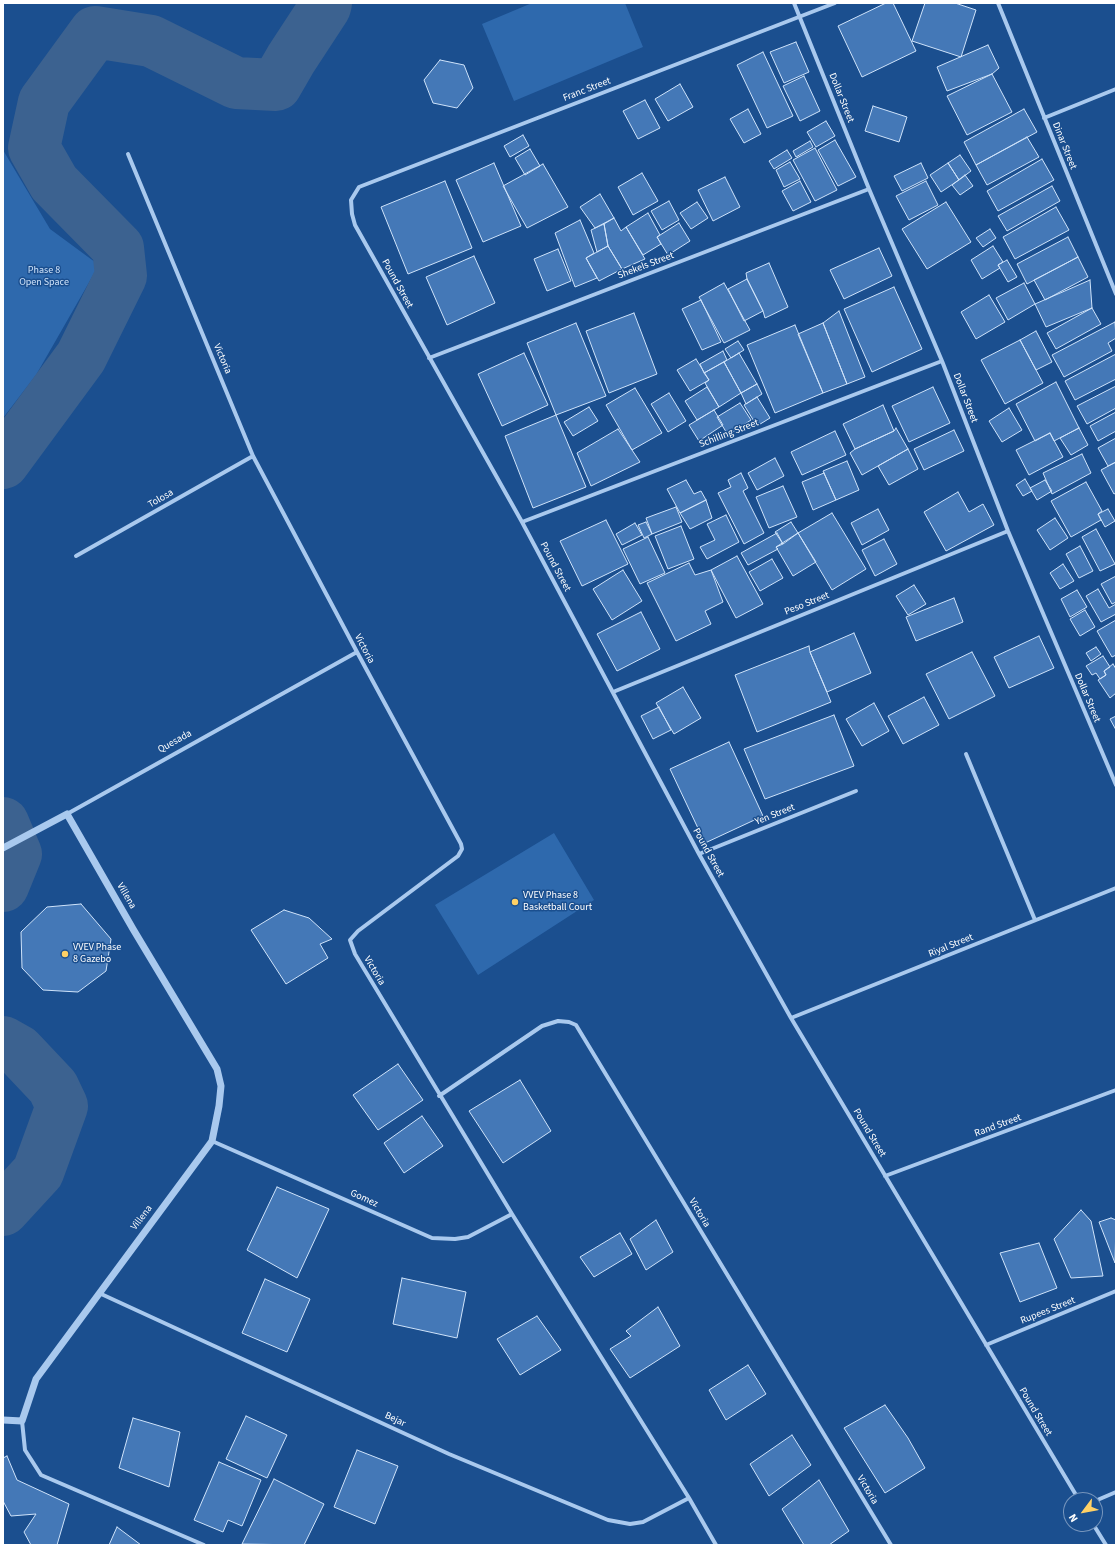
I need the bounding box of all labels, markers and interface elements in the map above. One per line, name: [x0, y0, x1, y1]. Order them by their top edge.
street label: Dollar Street: [826, 72, 856, 124]
street label: Franc Street: [561, 75, 613, 105]
street label: Dinar Street: [1049, 121, 1079, 171]
street label: Shekels Street: [616, 250, 676, 282]
street label: Pound Street: [379, 257, 415, 311]
park label: Phase 8 Open Space: [19, 265, 69, 288]
street label: Victoria: [210, 342, 234, 376]
street label: Dollar Street: [950, 371, 980, 425]
street label: Schilling Street: [697, 417, 761, 451]
street label: Tolosa: [146, 487, 176, 511]
street label: Pound Street: [537, 540, 573, 594]
street label: Peso Street: [783, 590, 831, 618]
street label: Victoria: [351, 632, 377, 666]
street label: Dollar Street: [1071, 672, 1103, 724]
street label: Quesada: [156, 728, 194, 756]
street label: Yen Street: [753, 802, 797, 828]
street label: Pound Street: [690, 826, 726, 880]
street label: Villena: [114, 881, 138, 911]
place label: VVEV Phase 8 Basketball Court: [523, 890, 592, 914]
marker: VVEV Phase 8 Basketball Court: [510, 897, 520, 907]
street label: Riyal Street: [927, 932, 975, 960]
place label: VVEV Phase 8 Gazebo: [73, 942, 121, 966]
marker: VVEV Phase 8 Gazebo: [60, 949, 70, 959]
street label: Victoria: [361, 954, 387, 988]
street label: Pound Street: [850, 1107, 888, 1159]
street label: Rand Street: [973, 1112, 1023, 1140]
street label: Gomez: [348, 1188, 380, 1210]
street label: Victoria: [686, 1196, 712, 1230]
street label: Villena: [129, 1203, 155, 1233]
street label: Rupees Street: [1019, 1295, 1077, 1327]
street label: Pound Street: [1016, 1386, 1054, 1438]
street label: Bejar: [383, 1410, 407, 1430]
street label: Victoria: [854, 1473, 880, 1507]
north arrow: [1063, 1492, 1103, 1532]
text: N: [1065, 1511, 1082, 1525]

